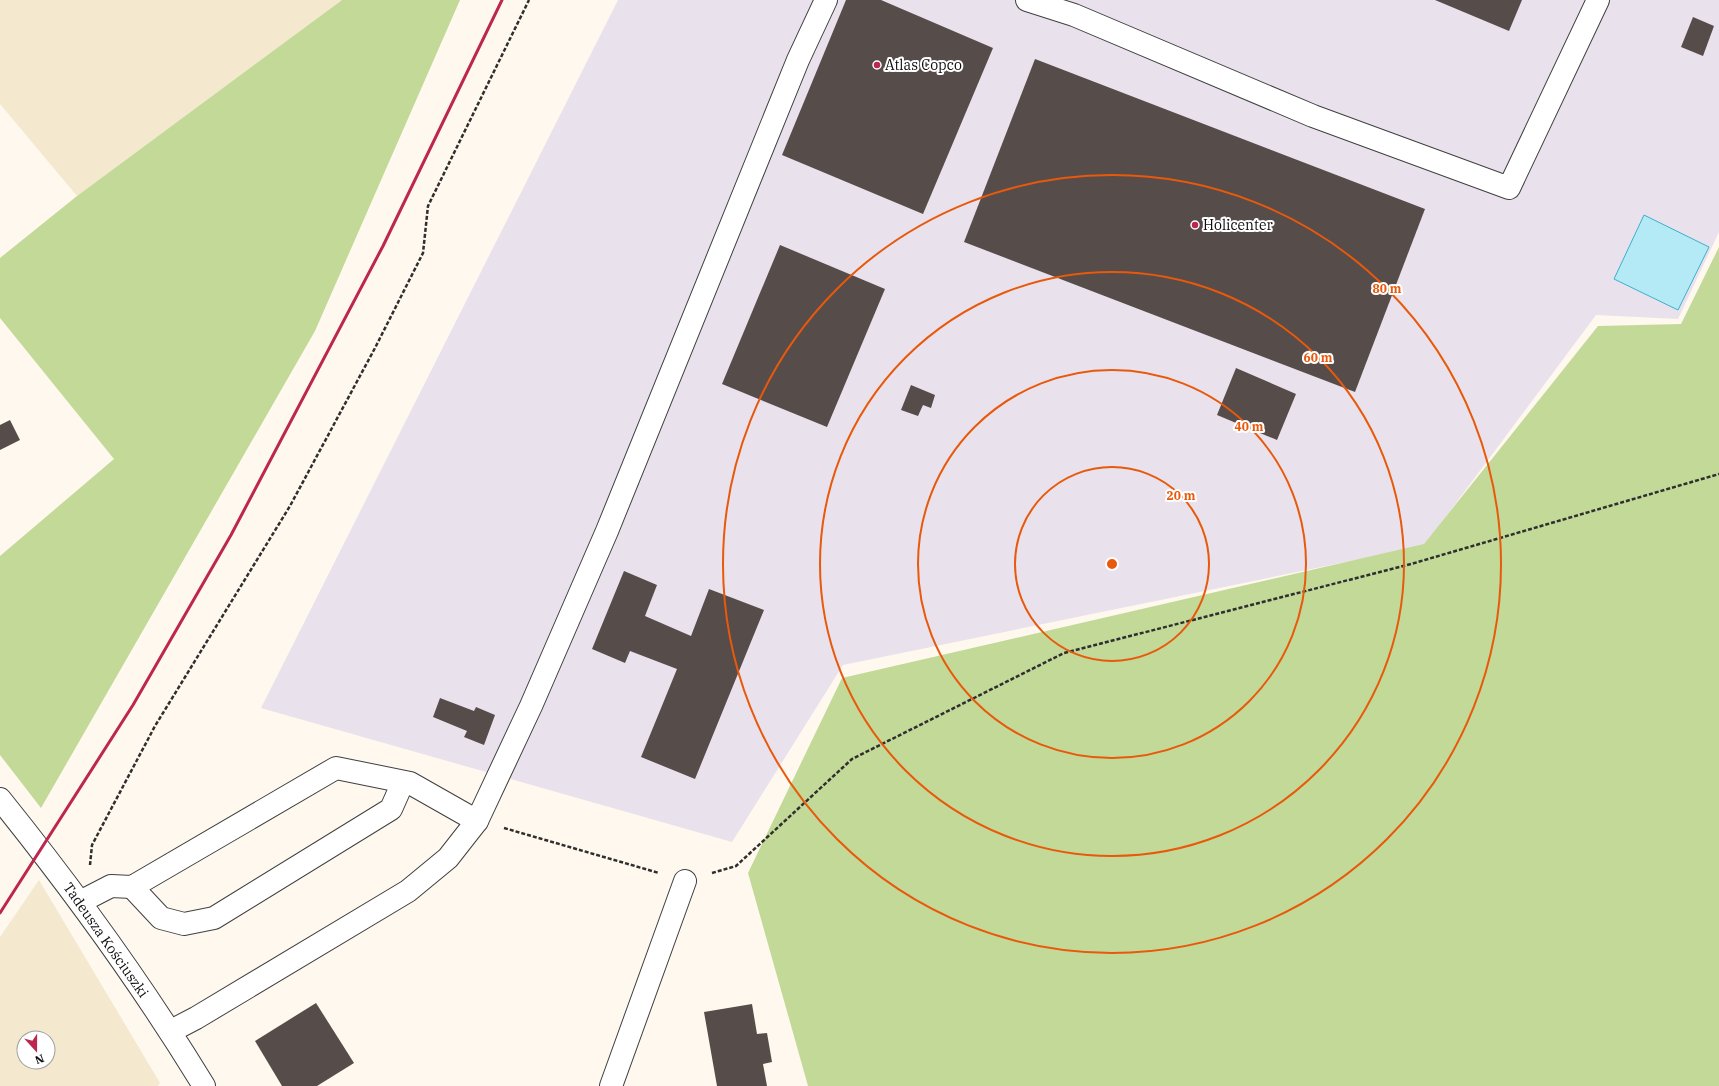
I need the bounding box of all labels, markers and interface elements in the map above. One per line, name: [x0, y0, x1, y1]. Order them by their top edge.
place label: Atlas Copco: [885, 56, 962, 74]
marker: Atlas Copco: [872, 60, 882, 70]
place label: Holicenter: [1203, 216, 1274, 234]
marker: Holicenter: [1190, 220, 1200, 230]
text: 80 m: [1373, 281, 1402, 296]
text: 60 m: [1304, 350, 1333, 365]
text: 40 m: [1235, 419, 1264, 434]
text: 20 m: [1167, 488, 1196, 503]
centre of rings: [1105, 557, 1119, 571]
street label: Tadeusza Kościuszki: [60, 879, 152, 1001]
north arrow: [16, 1030, 56, 1070]
text: N: [33, 1051, 46, 1068]

